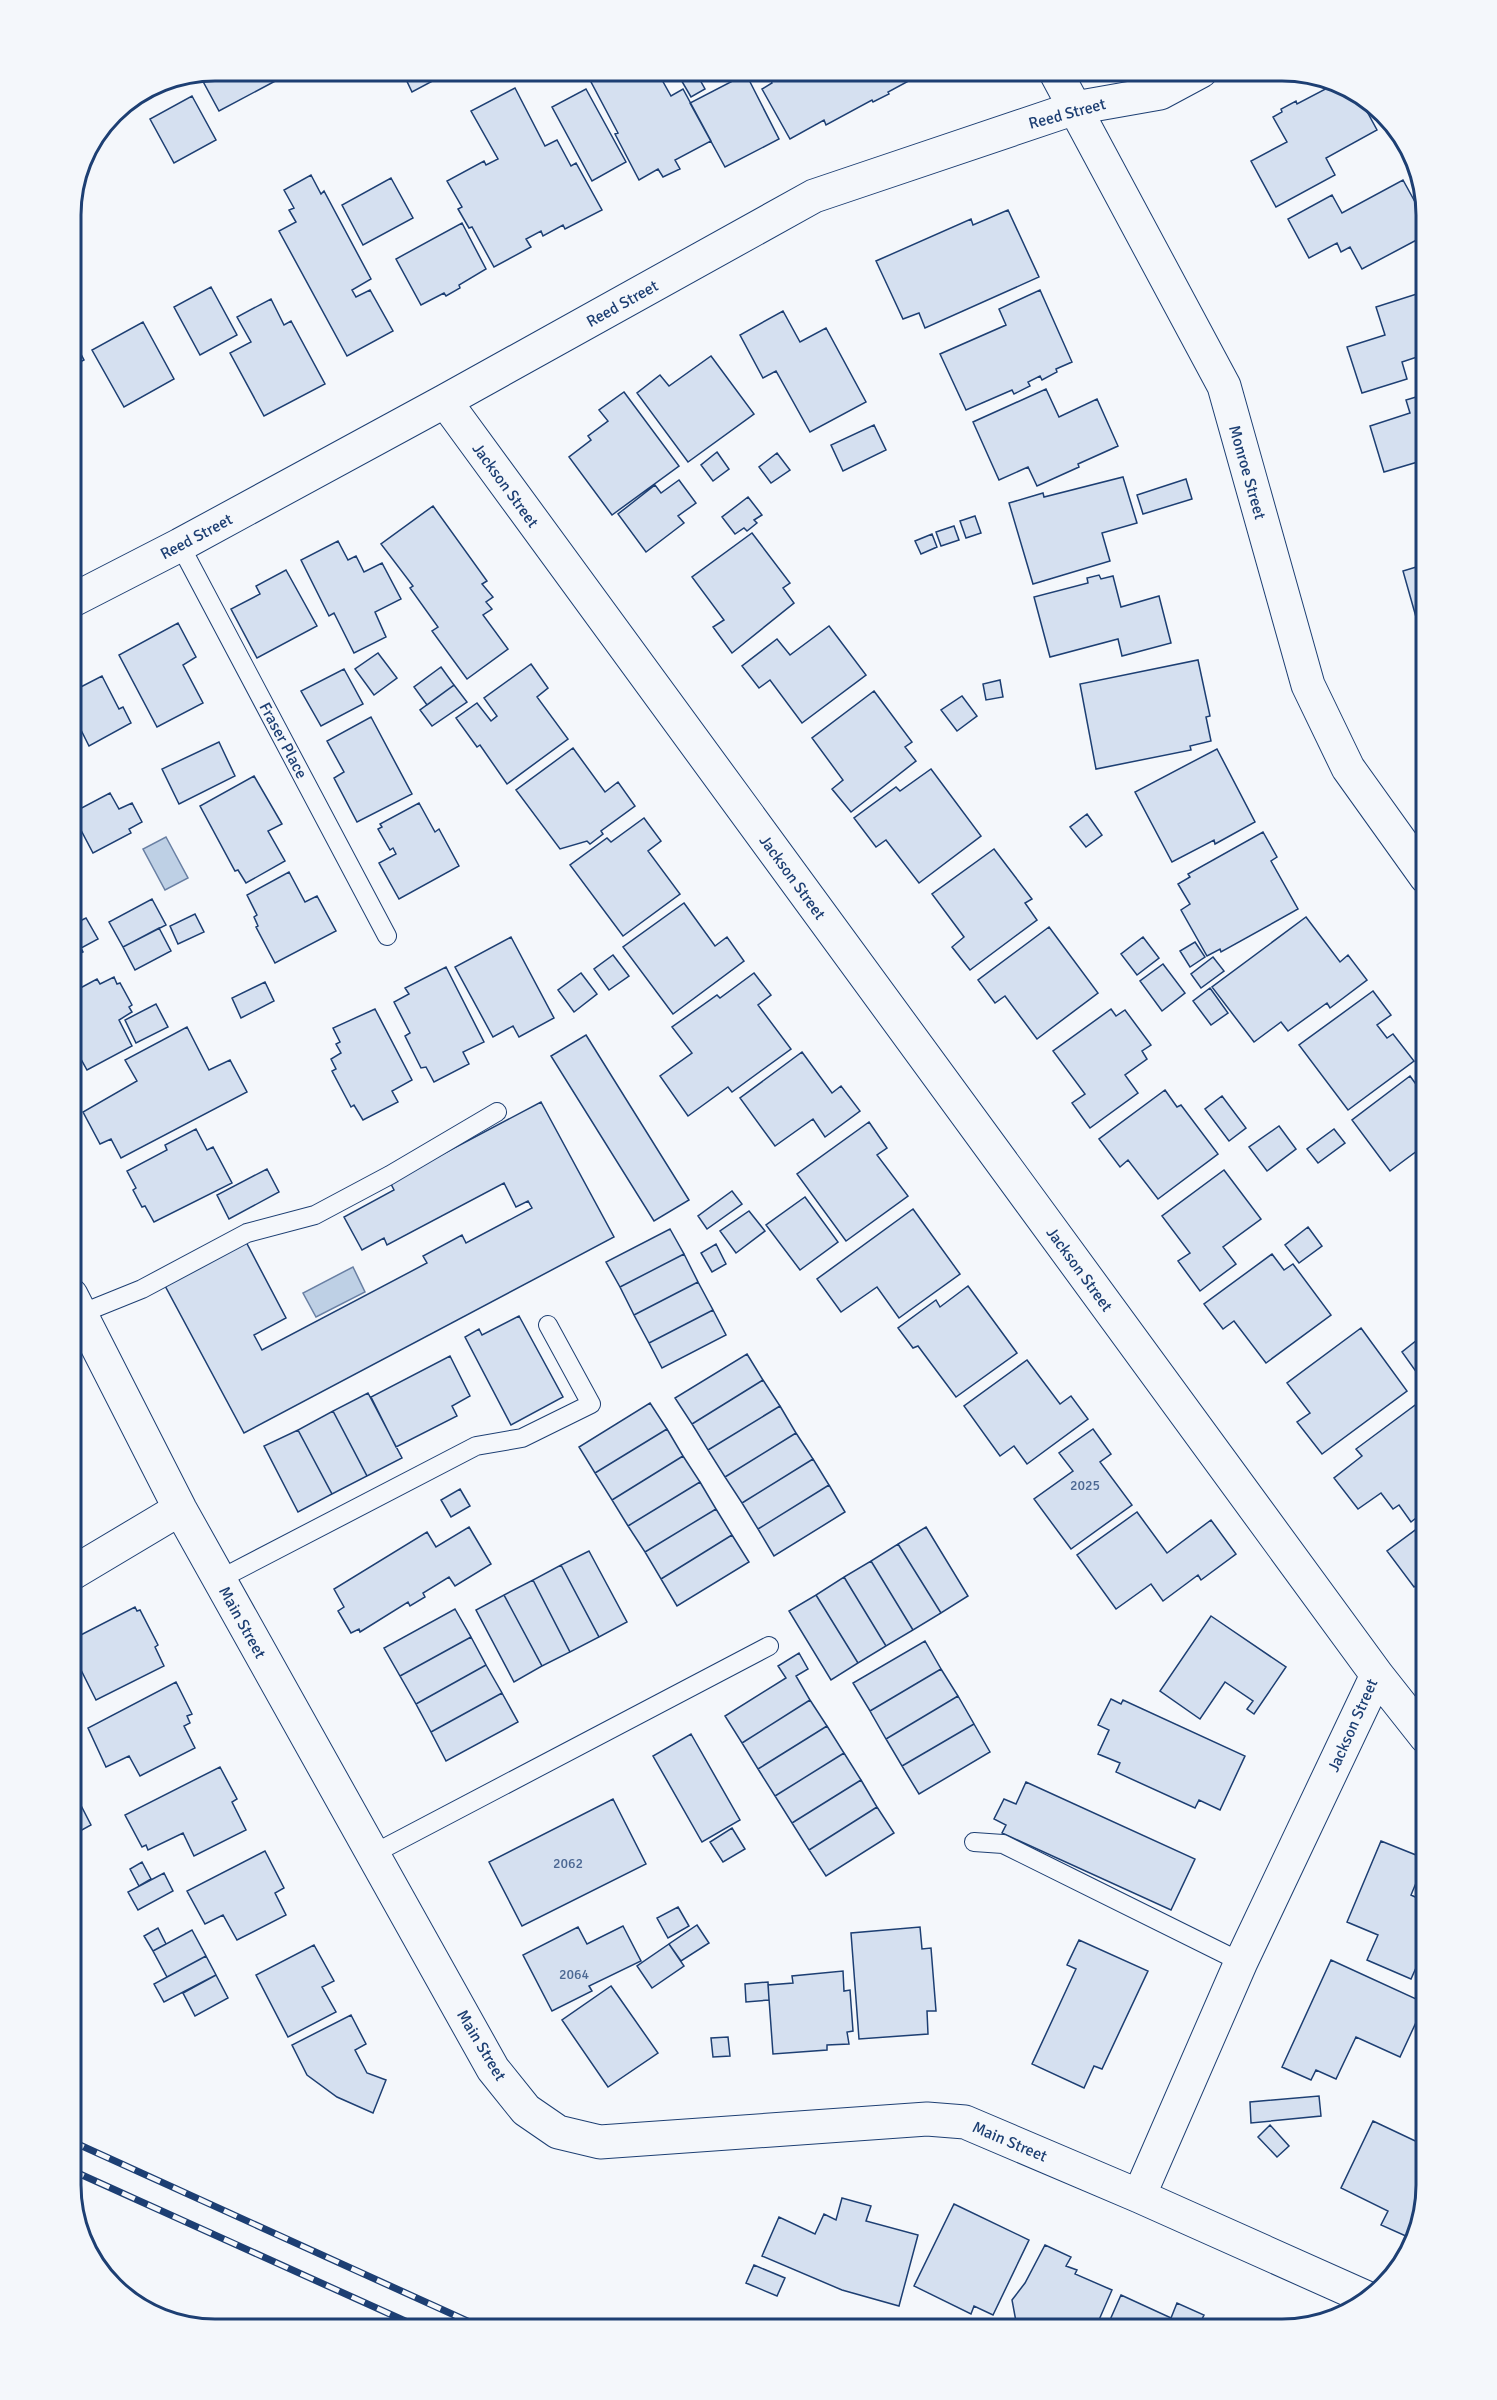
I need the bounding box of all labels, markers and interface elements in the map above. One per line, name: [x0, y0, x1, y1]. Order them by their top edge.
street label: Reed Street: [1026, 94, 1108, 134]
street label: Reed Street: [583, 276, 662, 332]
street label: Monroe Street: [1224, 423, 1270, 522]
street label: Jackson Street: [468, 439, 543, 532]
street label: Reed Street: [157, 509, 236, 564]
street label: Fraser Place: [255, 699, 312, 782]
street label: Jackson Street: [755, 831, 830, 924]
street label: Jackson Street: [1042, 1223, 1117, 1316]
house number: 2025: [1070, 1477, 1100, 1494]
street label: Main Street: [214, 1583, 270, 1662]
street label: Jackson Street: [1324, 1675, 1382, 1775]
house number: 2062: [553, 1855, 583, 1872]
house number: 2064: [559, 1966, 590, 1983]
street label: Main Street: [452, 2006, 510, 2085]
street label: Main Street: [969, 2117, 1050, 2167]

